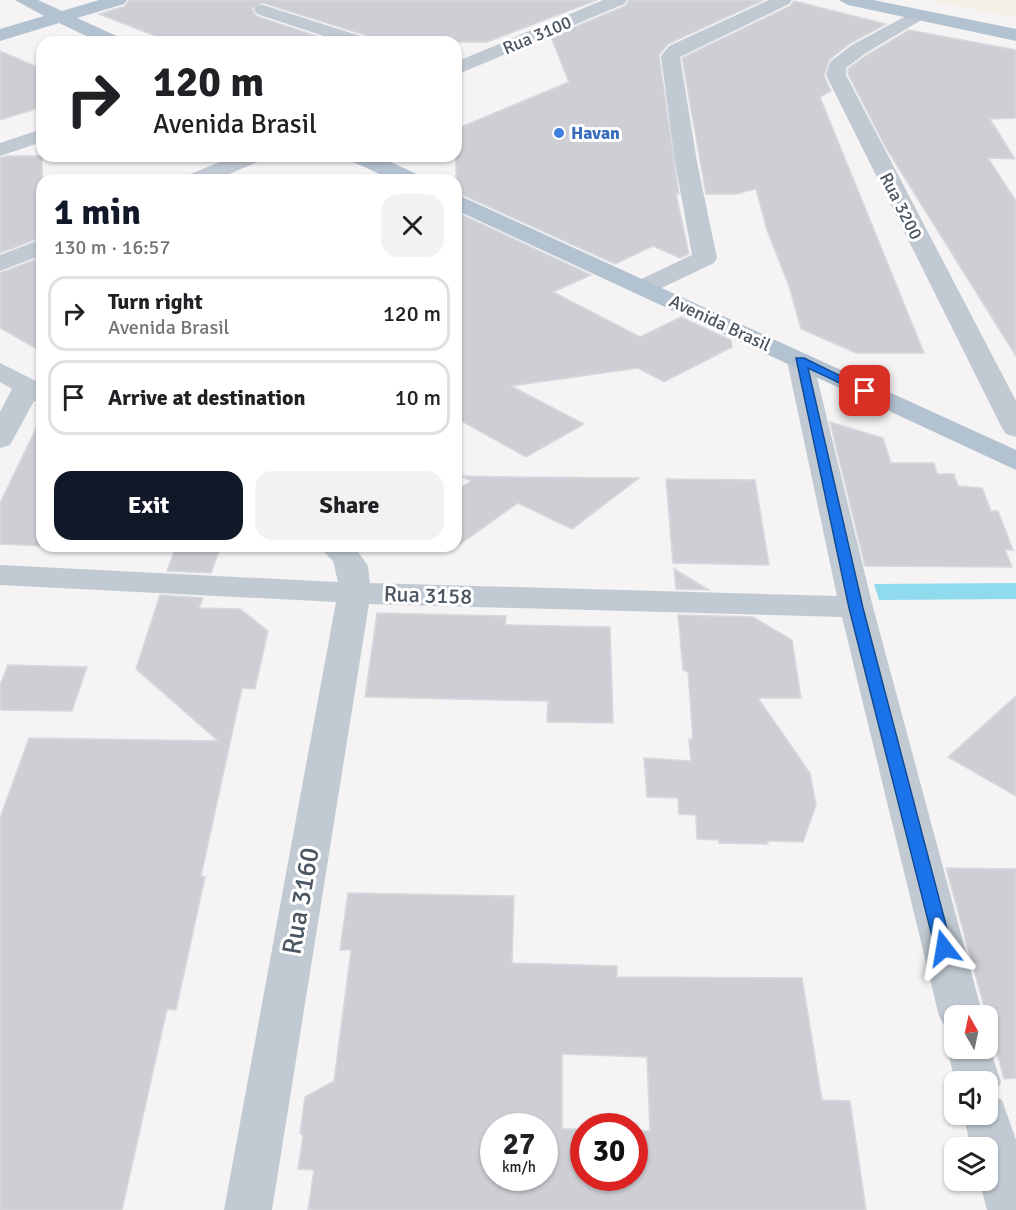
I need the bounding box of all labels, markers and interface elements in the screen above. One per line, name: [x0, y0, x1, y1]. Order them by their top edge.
street label: Rua 3100: [499, 11, 575, 59]
text: 120 m: [153, 57, 264, 108]
icon: right: [54, 60, 132, 138]
text: Avenida Brasil: [153, 108, 317, 141]
place label: Havan: [571, 122, 620, 144]
marker: Havan: [552, 126, 566, 140]
street label: Rua 3200: [875, 169, 927, 243]
text: 1 min: [54, 190, 141, 235]
button: close: [381, 194, 444, 257]
text: 130 m · 16:57: [54, 235, 170, 260]
text: Turn right: [108, 288, 203, 315]
street label: Avenida Brasil: [666, 290, 774, 356]
icon: right: [57, 297, 90, 330]
text: 120 m: [383, 300, 441, 327]
text: Avenida Brasil: [108, 315, 229, 340]
pin: [839, 365, 890, 416]
icon: arrive: [848, 374, 881, 407]
icon: arrive: [57, 381, 90, 414]
text: Arrive at destination: [108, 384, 305, 411]
text: 10 m: [395, 384, 441, 411]
button: Exit: [54, 471, 243, 540]
button: Share: [255, 471, 444, 540]
street label: Rua 3158: [383, 580, 473, 610]
street label: Rua 3160: [275, 845, 327, 957]
position arrow: [912, 916, 976, 980]
north arrow: [944, 1005, 998, 1059]
map controls: [944, 1005, 998, 1191]
button: sound: [944, 1071, 998, 1125]
speed limit sign: 30: [570, 1113, 648, 1191]
text: 27: [503, 1126, 535, 1163]
button: layers: [944, 1137, 998, 1191]
text: km/h: [502, 1158, 536, 1176]

